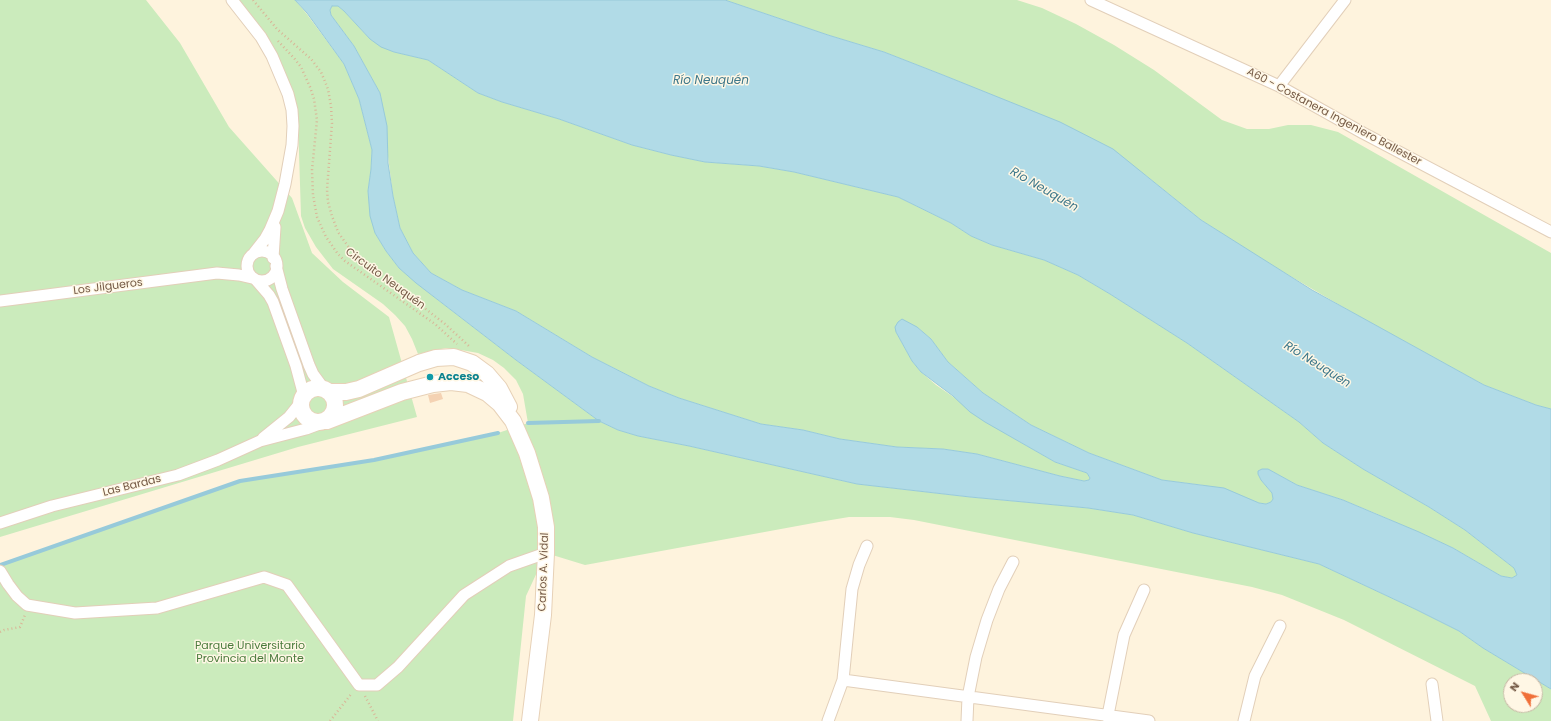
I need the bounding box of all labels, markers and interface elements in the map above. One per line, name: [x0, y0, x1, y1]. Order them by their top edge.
street label: A60 - Costanera Ingeniero Ballester: [1244, 65, 1424, 169]
water label: Río Neuquén: [673, 74, 749, 88]
water label: Río Neuquén: [1008, 165, 1080, 215]
street label: Circuito Neuquén: [342, 246, 428, 312]
street label: Los Jilgueros: [73, 276, 143, 298]
water label: Río Neuquén: [1281, 339, 1353, 391]
place label: Acceso: [438, 370, 479, 384]
marker: Acceso: [425, 372, 435, 382]
street label: Las Bardas: [101, 472, 163, 500]
street label: Carlos A. Vidal: [536, 532, 552, 612]
park label: Parque Universitario Provincia del Monte: [195, 639, 305, 665]
north arrow: [1503, 673, 1543, 713]
text: N: [1505, 678, 1523, 695]

